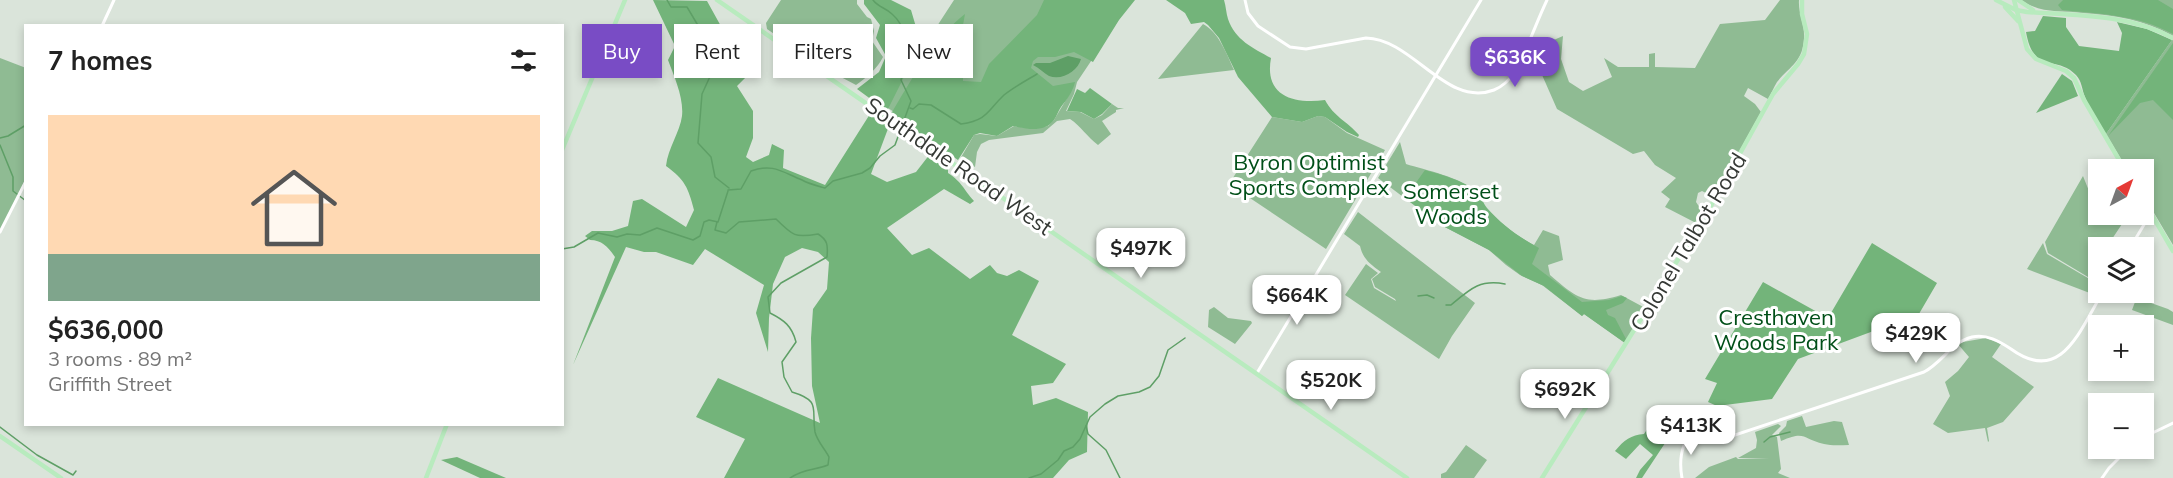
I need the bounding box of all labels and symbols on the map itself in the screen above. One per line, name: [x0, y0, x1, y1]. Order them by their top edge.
pin: $636K: [1473, 37, 1557, 88]
street label: Southdale Road West: [860, 91, 1058, 241]
park label: Byron Optimist Sports Complex: [1229, 148, 1390, 201]
street label: Colonel Talbot Road: [1624, 148, 1752, 336]
north arrow: [2088, 159, 2154, 225]
park label: Somerset Woods: [1403, 177, 1499, 230]
pin: $497K: [1099, 228, 1183, 279]
pin: $664K: [1255, 275, 1339, 326]
park label: Cresthaven Woods Park: [1714, 303, 1839, 356]
pin: $429K: [1874, 313, 1958, 364]
pin: $520K: [1289, 360, 1373, 411]
pin: $692K: [1523, 369, 1607, 420]
pin: $413K: [1649, 405, 1733, 456]

